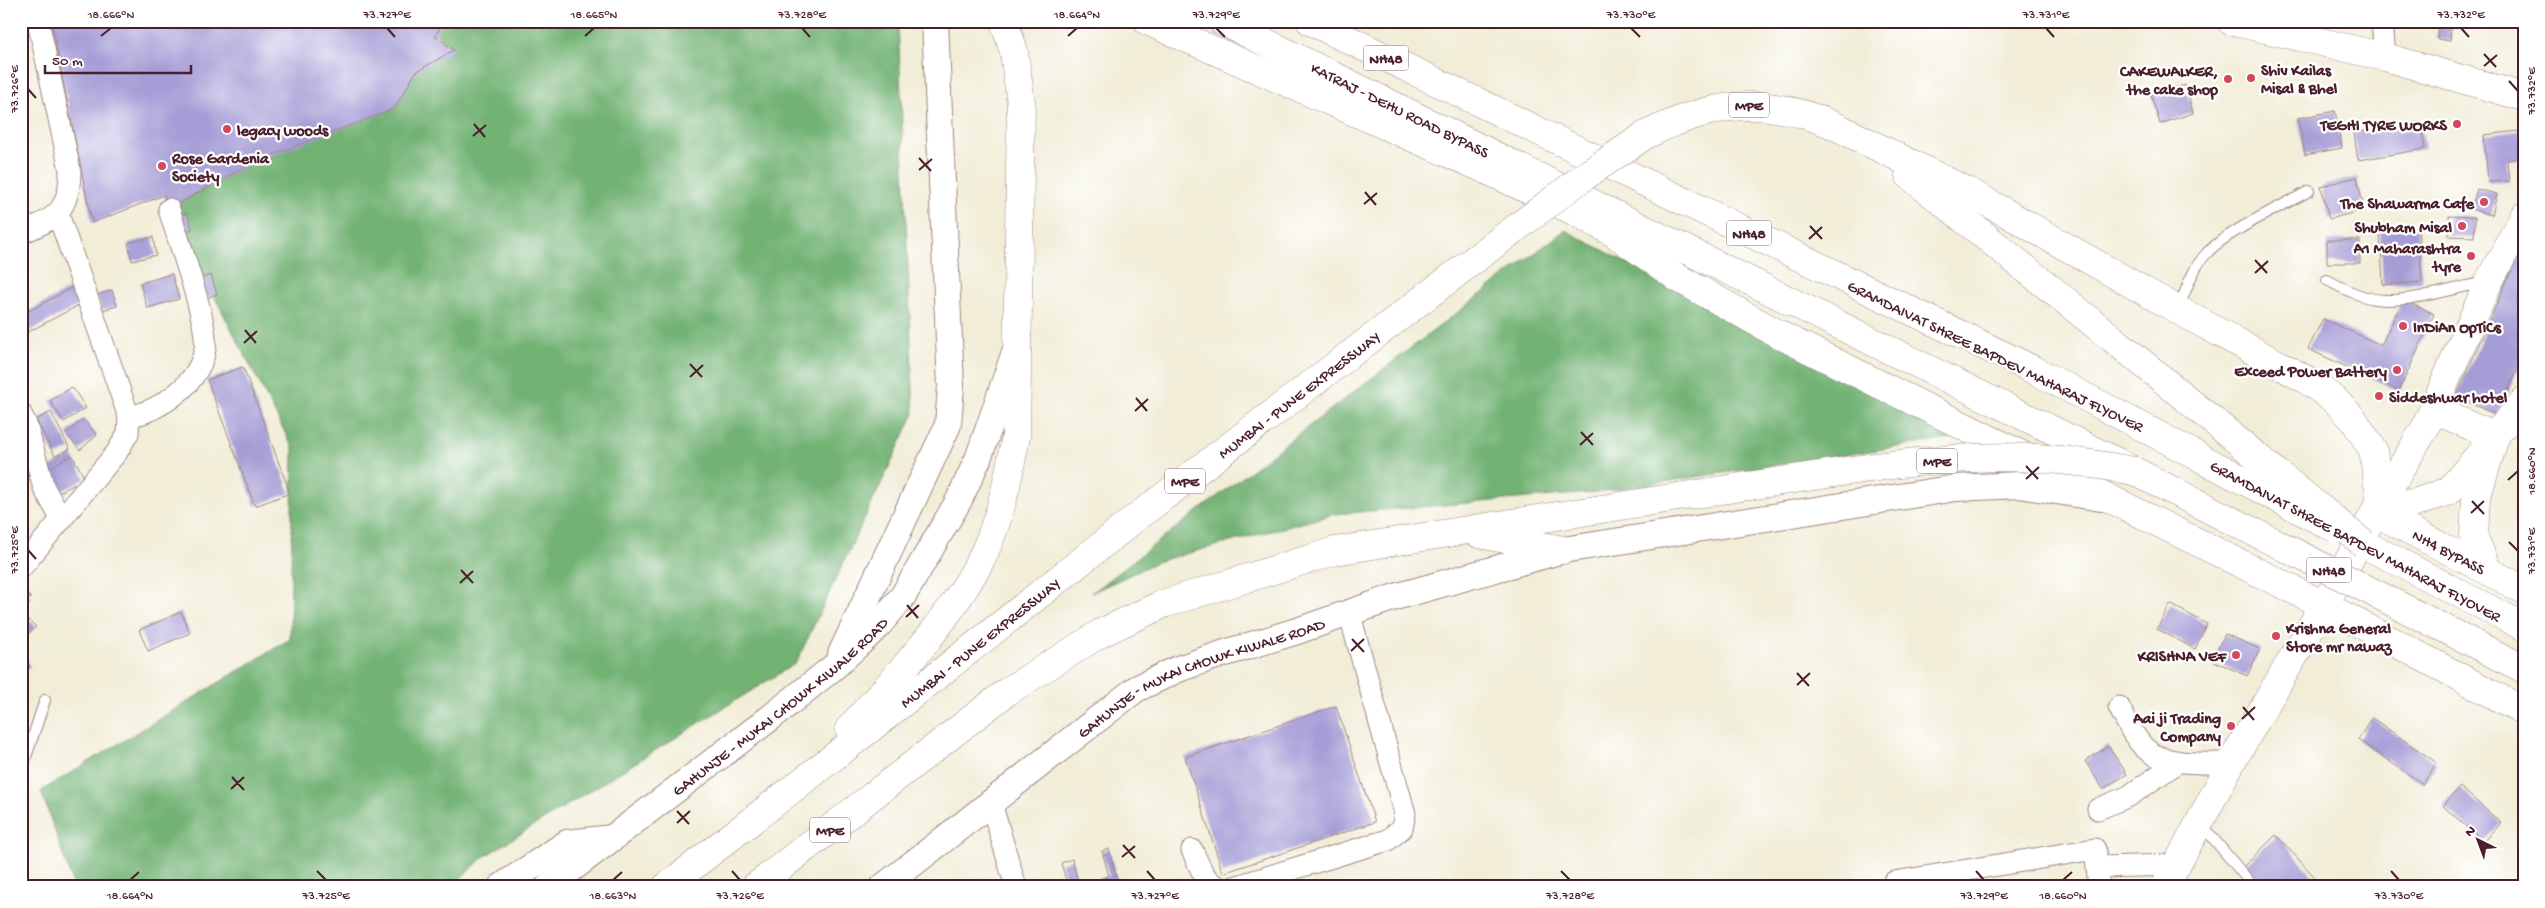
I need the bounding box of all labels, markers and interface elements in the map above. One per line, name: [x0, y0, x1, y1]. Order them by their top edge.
text: 18.666°N: [87, 9, 135, 23]
text: 73.727°E: [362, 9, 411, 23]
text: 18.665°N: [570, 9, 618, 23]
text: 73.728°E: [777, 9, 826, 23]
text: 18.664°N: [1053, 9, 1100, 23]
text: 73.729°E: [1191, 9, 1240, 23]
text: 73.730°E: [1606, 9, 1656, 23]
text: 73.731°E: [2022, 9, 2070, 23]
text: 73.732°E: [2436, 9, 2485, 23]
scale bar: [45, 42, 191, 74]
road number: NH48: [1364, 46, 1408, 70]
text: 50 m: [52, 53, 83, 71]
street label: KATRAJ - DEHU ROAD BYPASS: [1307, 60, 1492, 164]
place label: Shiv Kailas Misal & Bhel: [2261, 63, 2338, 100]
place label: CAKEWALKER, the cake shop: [2119, 64, 2218, 101]
text: 73.726°E: [9, 65, 23, 114]
text: 73.732°E: [2526, 67, 2540, 116]
marker: Shiv Kailas Misal & Bhel: [2245, 72, 2257, 84]
marker: CAKEWALKER, the cake shop: [2222, 73, 2234, 85]
road number: MPE: [1729, 92, 1769, 118]
place label: TEGHI TYRE WORKS: [2318, 118, 2448, 137]
marker: TEGHI TYRE WORKS: [2451, 118, 2463, 130]
marker: legacy woods: [221, 123, 233, 135]
place label: legacy woods: [236, 123, 329, 142]
place label: Rose Gardenia Society: [171, 151, 270, 188]
marker: Rose Gardenia Society: [156, 160, 168, 172]
place label: The Shawarma Cafe: [2339, 195, 2475, 215]
marker: The Shawarma Cafe: [2478, 196, 2490, 208]
road number: NH48: [1726, 220, 1772, 246]
place label: Shubham Misal: [2355, 220, 2452, 239]
marker: Shubham Misal: [2456, 220, 2468, 232]
place label: A1 Maharashtra tyre: [2353, 241, 2462, 278]
marker: A1 Maharashtra tyre: [2465, 250, 2477, 262]
street label: GRAMDAIVAT SHREE BAPDEV MAHARAJ FLYOVER: [1843, 278, 2146, 439]
marker: InDiAn OpTiCs: [2397, 320, 2409, 332]
place label: InDiAn OpTiCs: [2413, 320, 2502, 339]
street label: MUMBAI - PUNE EXPRESSWAY: [1216, 329, 1385, 464]
place label: Exceed Power Battery: [2234, 364, 2387, 383]
marker: Exceed Power Battery: [2391, 364, 2403, 376]
marker: Siddeshwar hotel: [2373, 390, 2385, 402]
place label: Siddeshwar hotel: [2389, 390, 2508, 409]
text: 18.660°N: [2526, 447, 2540, 496]
road number: MPE: [1917, 448, 1957, 474]
street label: GRAMDAIVAT SHREE BAPDEV MAHARAJ FLYOVER: [2206, 458, 2504, 628]
road number: MPE: [1165, 468, 1205, 494]
text: 73.725°E: [9, 526, 23, 575]
street label: NH4 BYPASS: [2408, 527, 2488, 581]
text: 73.731°E: [2526, 527, 2540, 575]
road number: NH48: [2306, 558, 2352, 582]
street label: MUMBAI - PUNE EXPRESSWAY: [898, 575, 1065, 714]
street label: GAHUNJE - MUKAI CHOWK KIWALE ROAD: [670, 614, 894, 802]
street label: GAHUNJE - MUKAI CHOWK KIWALE ROAD: [1075, 616, 1329, 744]
place label: Krishna General Store mr nawaz: [2285, 621, 2393, 658]
marker: Krishna General Store mr nawaz: [2270, 630, 2282, 642]
place label: KRISHNA VEF: [2137, 649, 2228, 668]
marker: KRISHNA VEF: [2230, 649, 2242, 661]
place label: Aai ji Trading Company: [2132, 711, 2221, 748]
marker: Aai ji Trading Company: [2225, 720, 2237, 732]
north arrow: [2452, 816, 2502, 866]
road number: MPE: [810, 818, 850, 842]
text: N: [2462, 823, 2480, 842]
text: 18.664°N: [106, 890, 153, 904]
text: 73.725°E: [301, 890, 350, 904]
text: 18.663°N: [589, 890, 637, 904]
text: 73.726°E: [715, 890, 764, 904]
text: 73.727°E: [1130, 890, 1179, 904]
text: 73.728°E: [1545, 890, 1594, 904]
text: 73.729°E: [1959, 890, 2008, 904]
text: 18.660°N: [2038, 890, 2087, 904]
text: 73.730°E: [2374, 890, 2424, 904]

